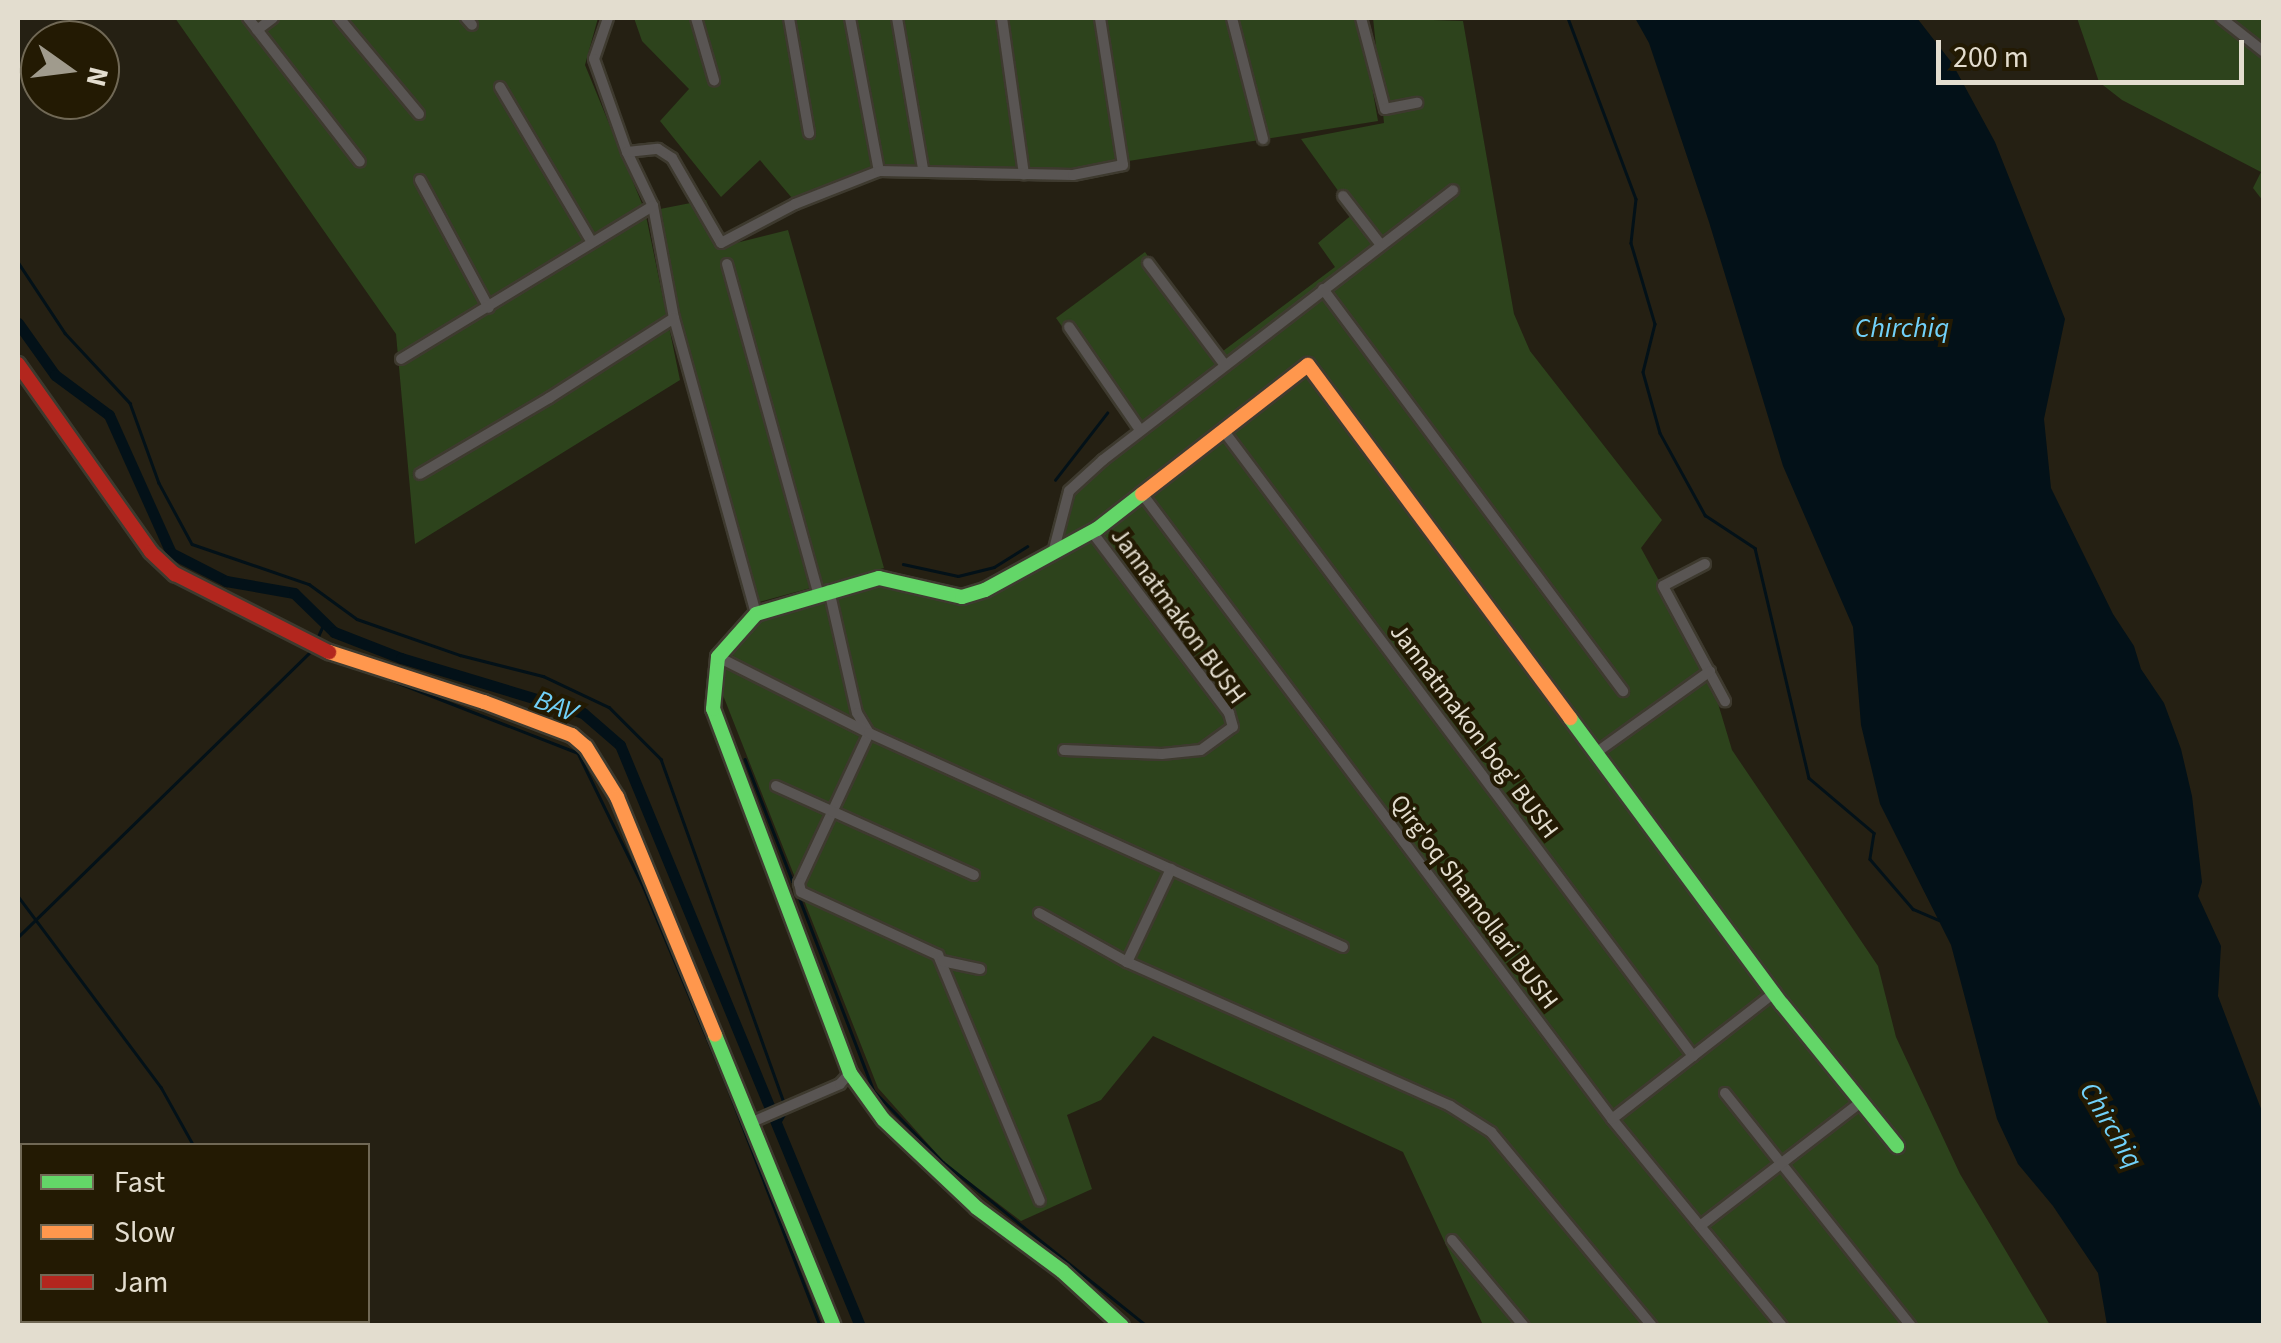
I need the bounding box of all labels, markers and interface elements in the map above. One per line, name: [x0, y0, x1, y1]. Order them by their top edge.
north arrow: [20, 20, 120, 120]
scale bar: [1941, 20, 2248, 82]
text: 200 m: [1953, 36, 2029, 79]
text: N: [76, 63, 119, 91]
water label: Chirchiq: [1855, 311, 1949, 345]
street label: Jannatmakon BUSH: [1104, 522, 1252, 710]
street label: Jannatmakon bog' BUSH: [1383, 618, 1565, 844]
water label: BAV: [530, 683, 582, 729]
street label: Qirg'oq Shamollari BUSH: [1384, 789, 1564, 1015]
water label: Chirchiq: [2072, 1076, 2150, 1174]
legend: [20, 1143, 370, 1323]
text: Fast: [114, 1161, 165, 1204]
text: Slow: [114, 1211, 175, 1254]
text: Jam: [114, 1261, 168, 1304]

